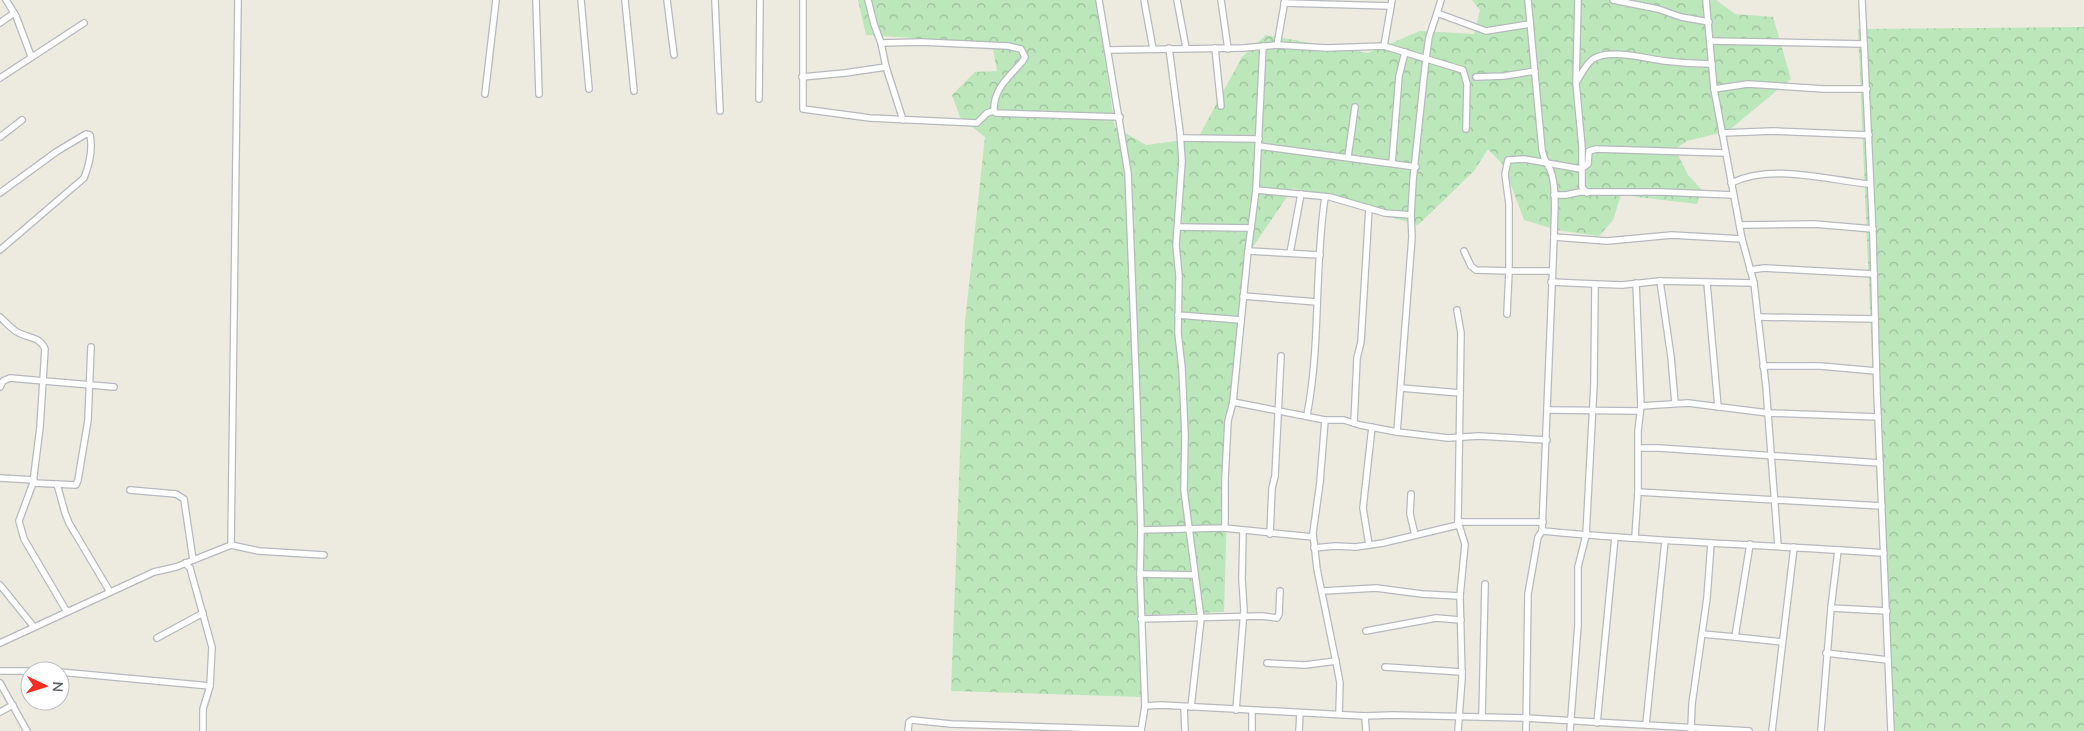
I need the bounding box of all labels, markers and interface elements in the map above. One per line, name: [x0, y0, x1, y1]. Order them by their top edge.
north arrow: [20, 661, 70, 711]
text: N: [48, 681, 67, 693]

